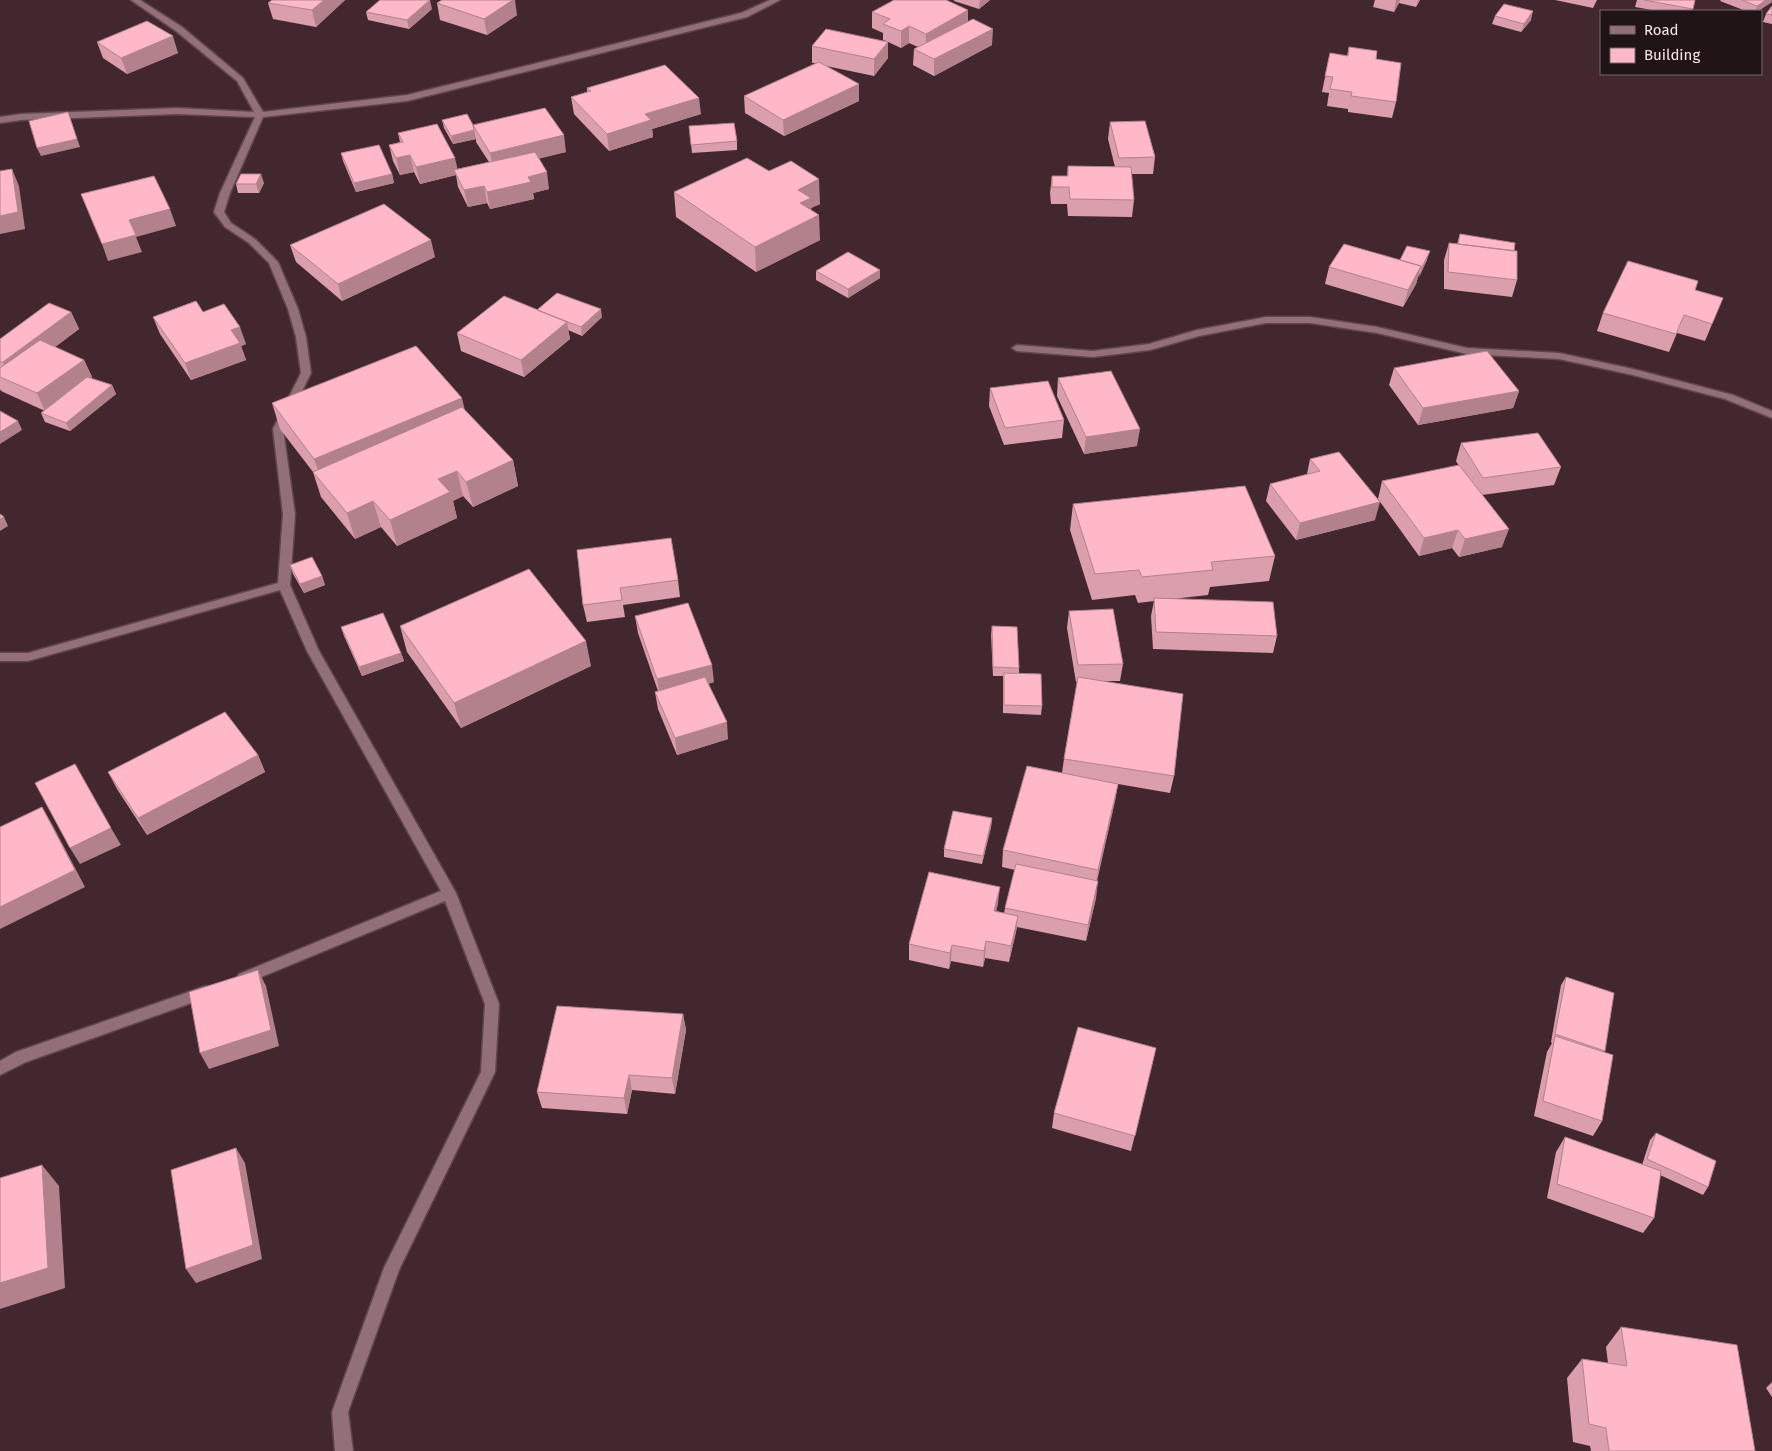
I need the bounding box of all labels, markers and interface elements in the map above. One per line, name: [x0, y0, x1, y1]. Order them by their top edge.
legend: [1600, 10, 1762, 75]
text: Road: [1644, 21, 1679, 39]
text: Building: [1644, 46, 1700, 64]

